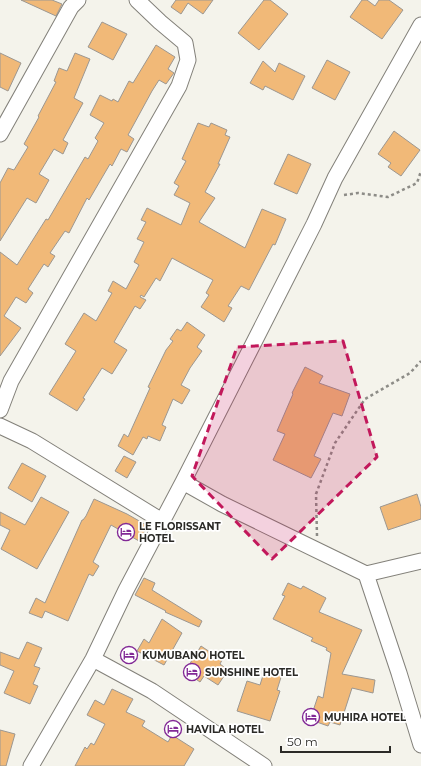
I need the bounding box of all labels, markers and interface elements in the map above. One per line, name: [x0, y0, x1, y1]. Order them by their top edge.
place label: LE FLORISSANT HOTEL: [139, 520, 221, 545]
hotel icon: LE FLORISSANT HOTEL: [116, 522, 136, 542]
hotel icon: KUMUBANO HOTEL: [119, 645, 139, 665]
place label: KUMUBANO HOTEL: [142, 649, 245, 662]
hotel icon: SUNSHINE HOTEL: [182, 662, 202, 682]
place label: SUNSHINE HOTEL: [205, 666, 298, 679]
hotel icon: MUHIRA HOTEL: [301, 707, 321, 727]
place label: MUHIRA HOTEL: [324, 711, 406, 724]
hotel icon: HAVILA HOTEL: [163, 719, 183, 739]
place label: HAVILA HOTEL: [186, 723, 264, 736]
scale bar: [281, 728, 390, 754]
text: 50 m: [287, 734, 318, 749]

